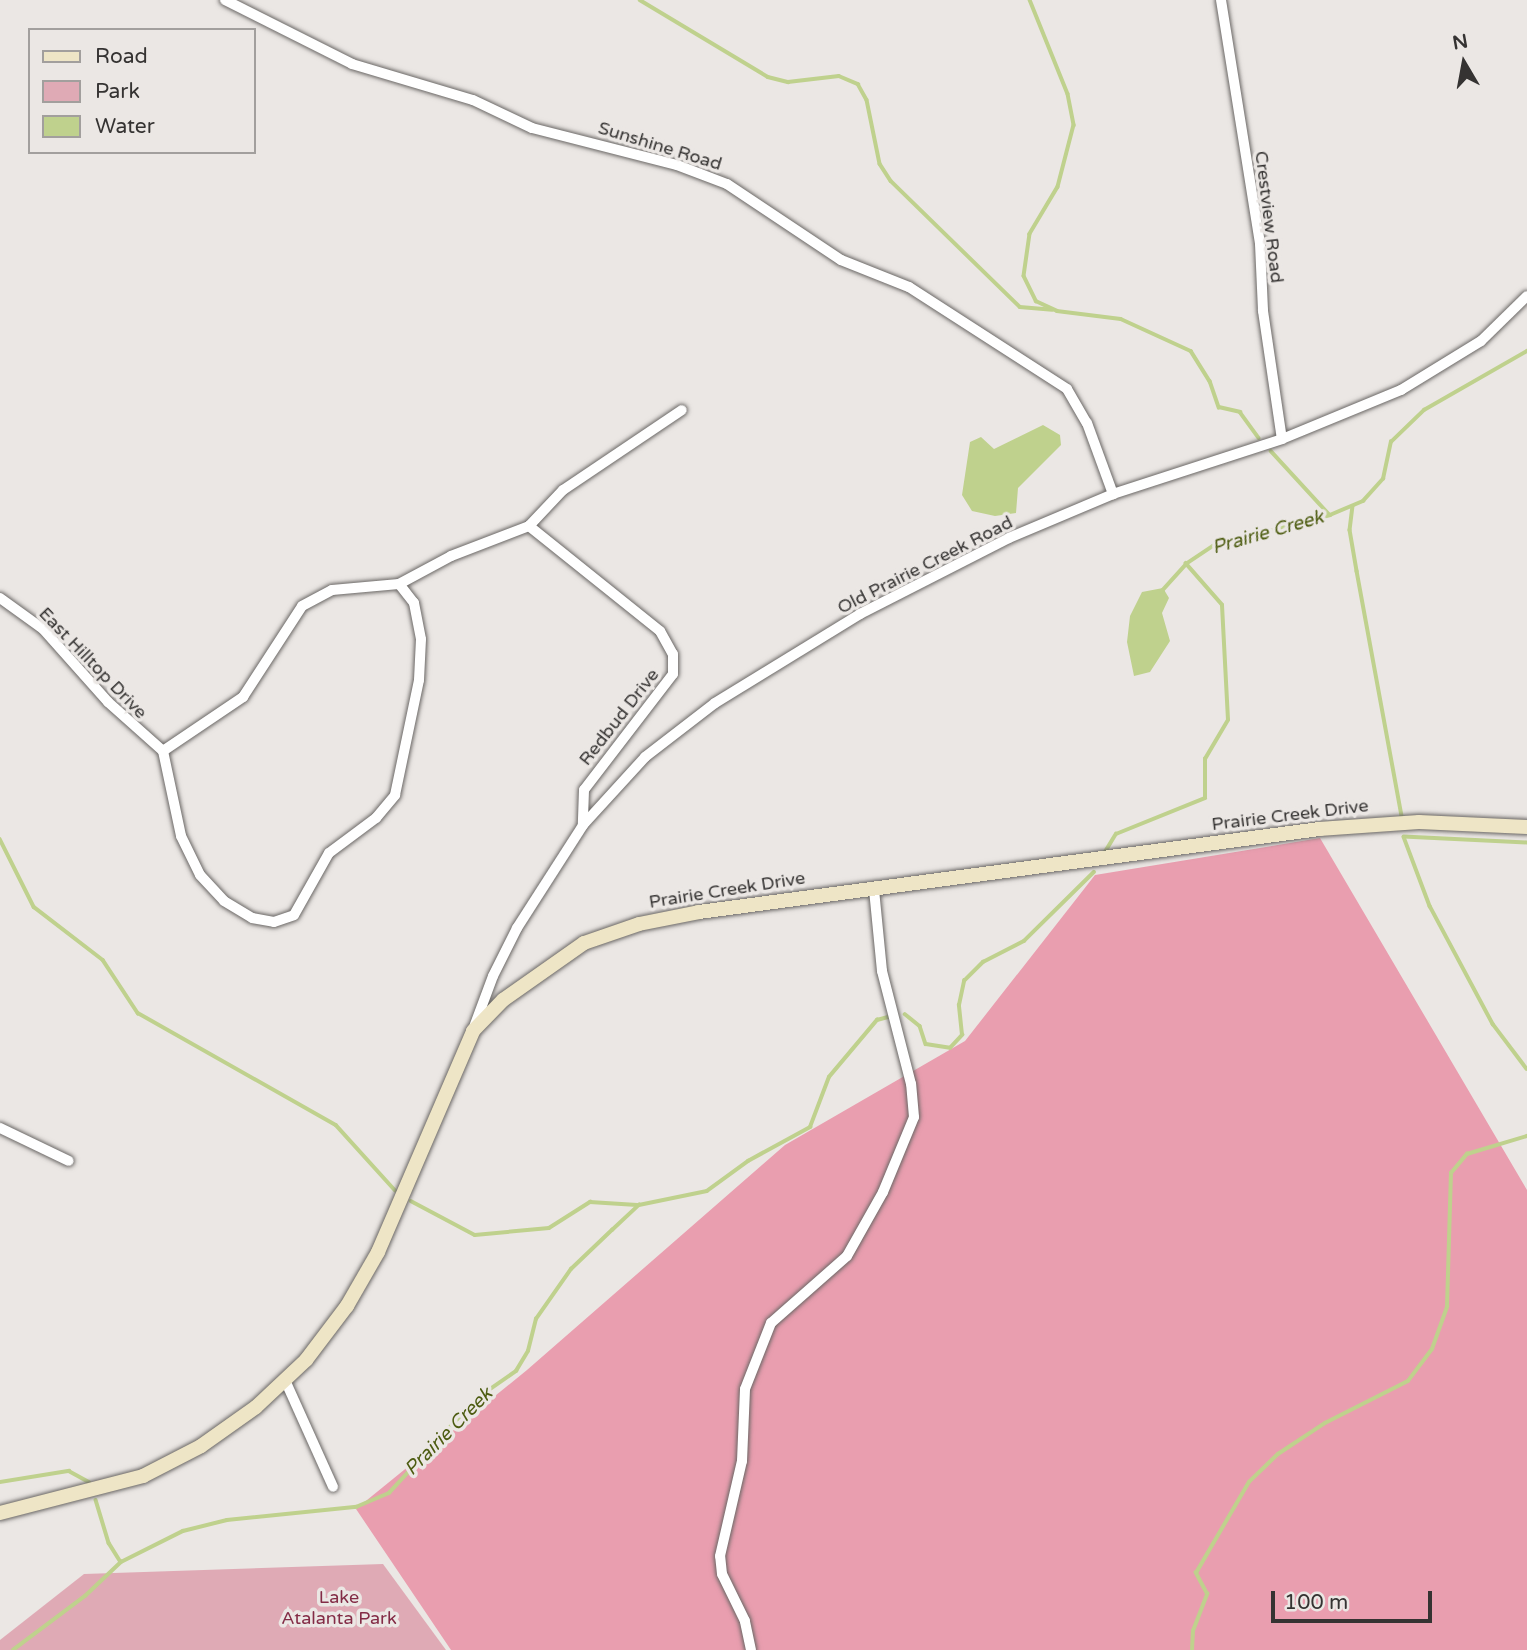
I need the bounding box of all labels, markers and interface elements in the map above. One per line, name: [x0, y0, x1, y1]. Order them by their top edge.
legend: [28, 28, 256, 154]
north arrow: [1429, 28, 1499, 98]
text: N: [1451, 30, 1470, 54]
text: Road: [95, 44, 148, 69]
text: Park: [95, 79, 140, 104]
text: Water: [95, 114, 155, 139]
street label: Sunshine Road: [596, 117, 724, 175]
street label: Crestview Road: [1250, 150, 1288, 284]
water label: Prairie Creek: [1210, 506, 1326, 560]
street label: Old Prairie Creek Road: [834, 511, 1016, 619]
street label: East Hilltop Drive: [34, 603, 152, 723]
street label: Redbud Drive: [574, 664, 664, 770]
street label: Prairie Creek Drive: [1210, 795, 1370, 835]
street label: Prairie Creek Drive: [647, 867, 807, 913]
water label: Prairie Creek: [400, 1383, 498, 1481]
scale bar: [1275, 1576, 1436, 1620]
park label: Lake Atalanta Park: [281, 1587, 397, 1630]
text: 100 m: [1284, 1590, 1348, 1615]

